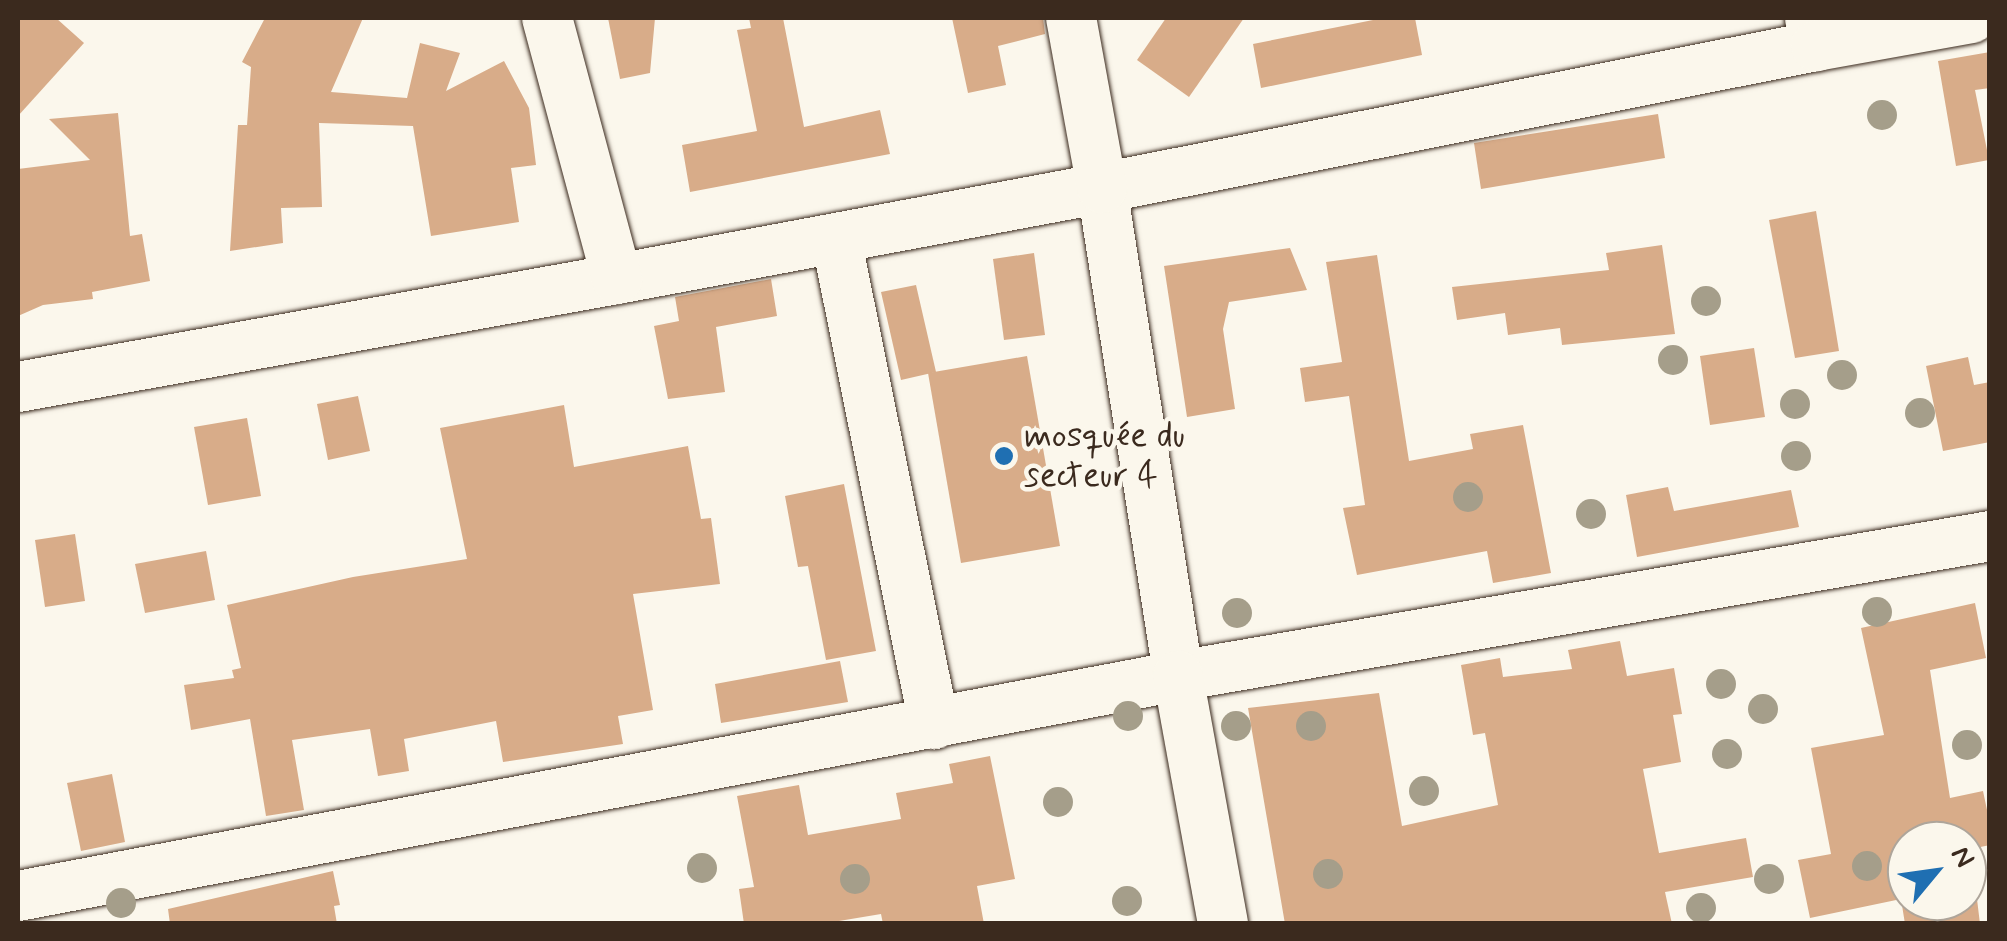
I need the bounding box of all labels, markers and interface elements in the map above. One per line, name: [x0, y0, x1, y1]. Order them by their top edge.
place label: mosquée du secteur 4: [1024, 415, 1189, 497]
marker: mosquée du secteur 4: [993, 445, 1015, 467]
north arrow: [1887, 821, 1987, 921]
text: N: [1941, 840, 1983, 874]

